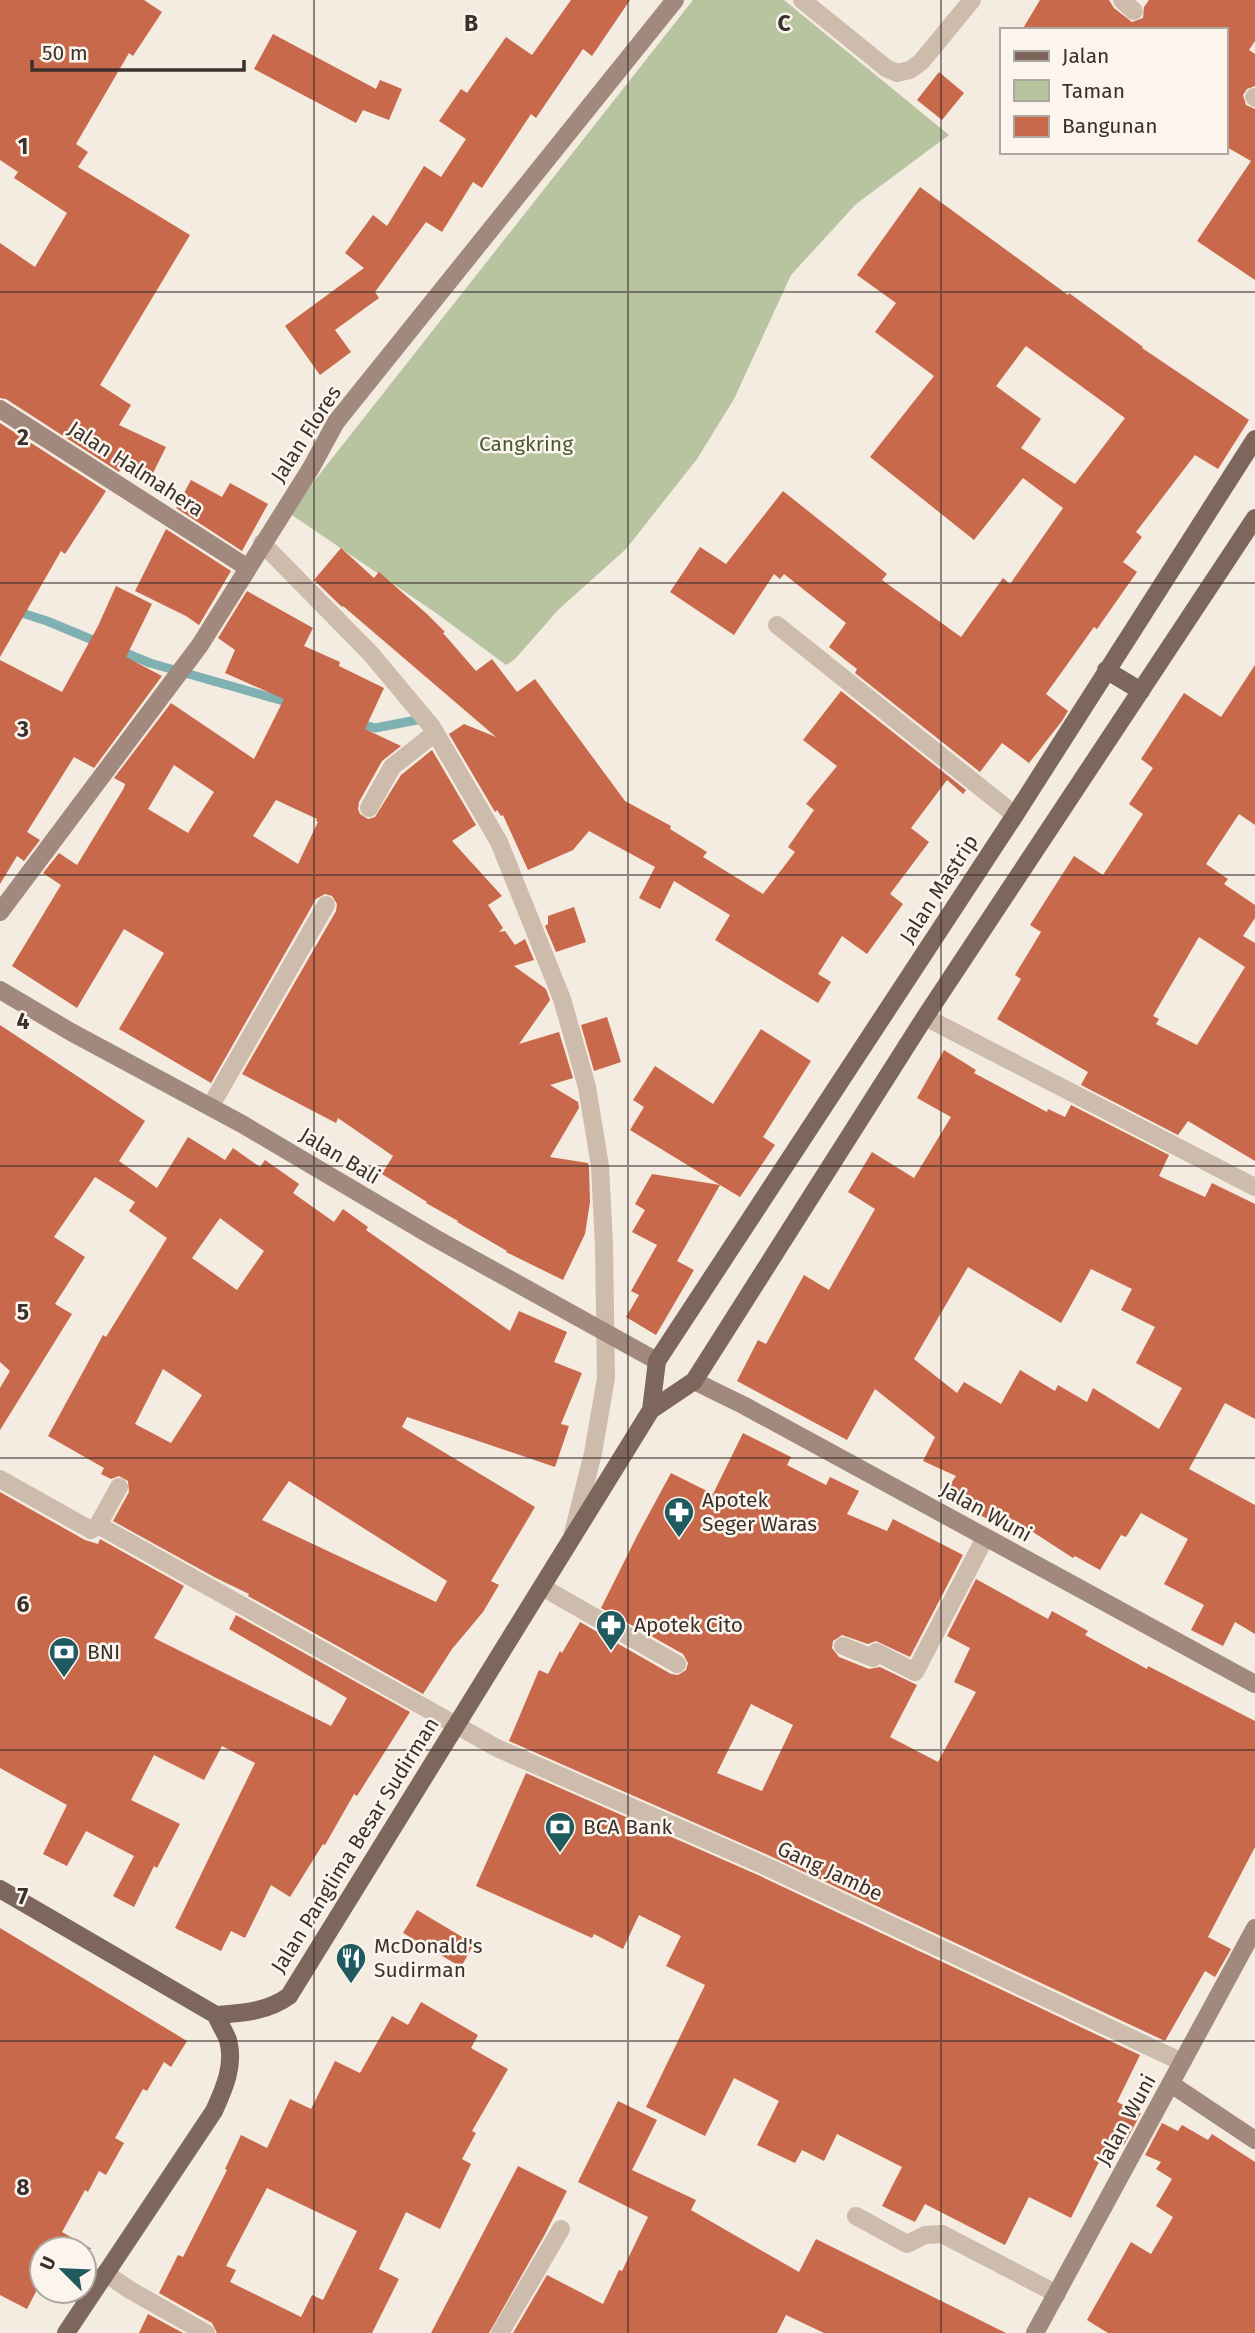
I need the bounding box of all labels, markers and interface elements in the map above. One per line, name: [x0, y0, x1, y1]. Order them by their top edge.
text: B: [464, 9, 478, 37]
text: C: [777, 9, 791, 37]
scale bar: [32, 28, 243, 72]
legend: [1000, 28, 1227, 154]
text: 50 m: [42, 40, 88, 66]
text: Jalan: [1062, 43, 1109, 69]
text: Taman: [1062, 78, 1125, 104]
text: Bangunan: [1062, 113, 1157, 139]
text: 1: [18, 132, 28, 160]
street label: Jalan Flores: [265, 381, 347, 487]
street label: Jalan Halmahera: [63, 415, 209, 523]
text: 2: [17, 423, 29, 451]
park label: Cangkring: [479, 431, 573, 457]
text: 3: [16, 715, 29, 743]
street label: Jalan Mastrip: [894, 830, 984, 948]
text: 4: [17, 1007, 30, 1035]
street label: Jalan Bali: [295, 1122, 385, 1190]
text: 5: [17, 1298, 29, 1326]
street label: Jalan Wuni: [936, 1476, 1036, 1548]
place label: Apotek Seger Waras: [702, 1487, 817, 1537]
pharmacy icon: Apotek Seger Waras: [662, 1495, 696, 1539]
text: 6: [17, 1590, 30, 1618]
pharmacy icon: Apotek Cito: [594, 1608, 628, 1652]
place label: Apotek Cito: [634, 1612, 743, 1638]
bank icon: BNI: [47, 1635, 81, 1679]
place label: BNI: [87, 1639, 120, 1665]
street label: Jalan Panglima Besar Sudirman: [265, 1712, 445, 1978]
bank icon: BCA Bank: [543, 1810, 577, 1854]
place label: BCA Bank: [583, 1814, 673, 1840]
street label: Gang Jambe: [773, 1835, 887, 1907]
text: 7: [18, 1882, 29, 1910]
place label: McDonald's Sudirman: [374, 1933, 483, 1983]
restaurant icon: McDonald's Sudirman: [334, 1941, 368, 1985]
street label: Jalan Wuni: [1090, 2070, 1162, 2170]
text: 8: [16, 2173, 30, 2201]
north arrow: [28, 2235, 98, 2305]
text: U: [35, 2253, 61, 2274]

